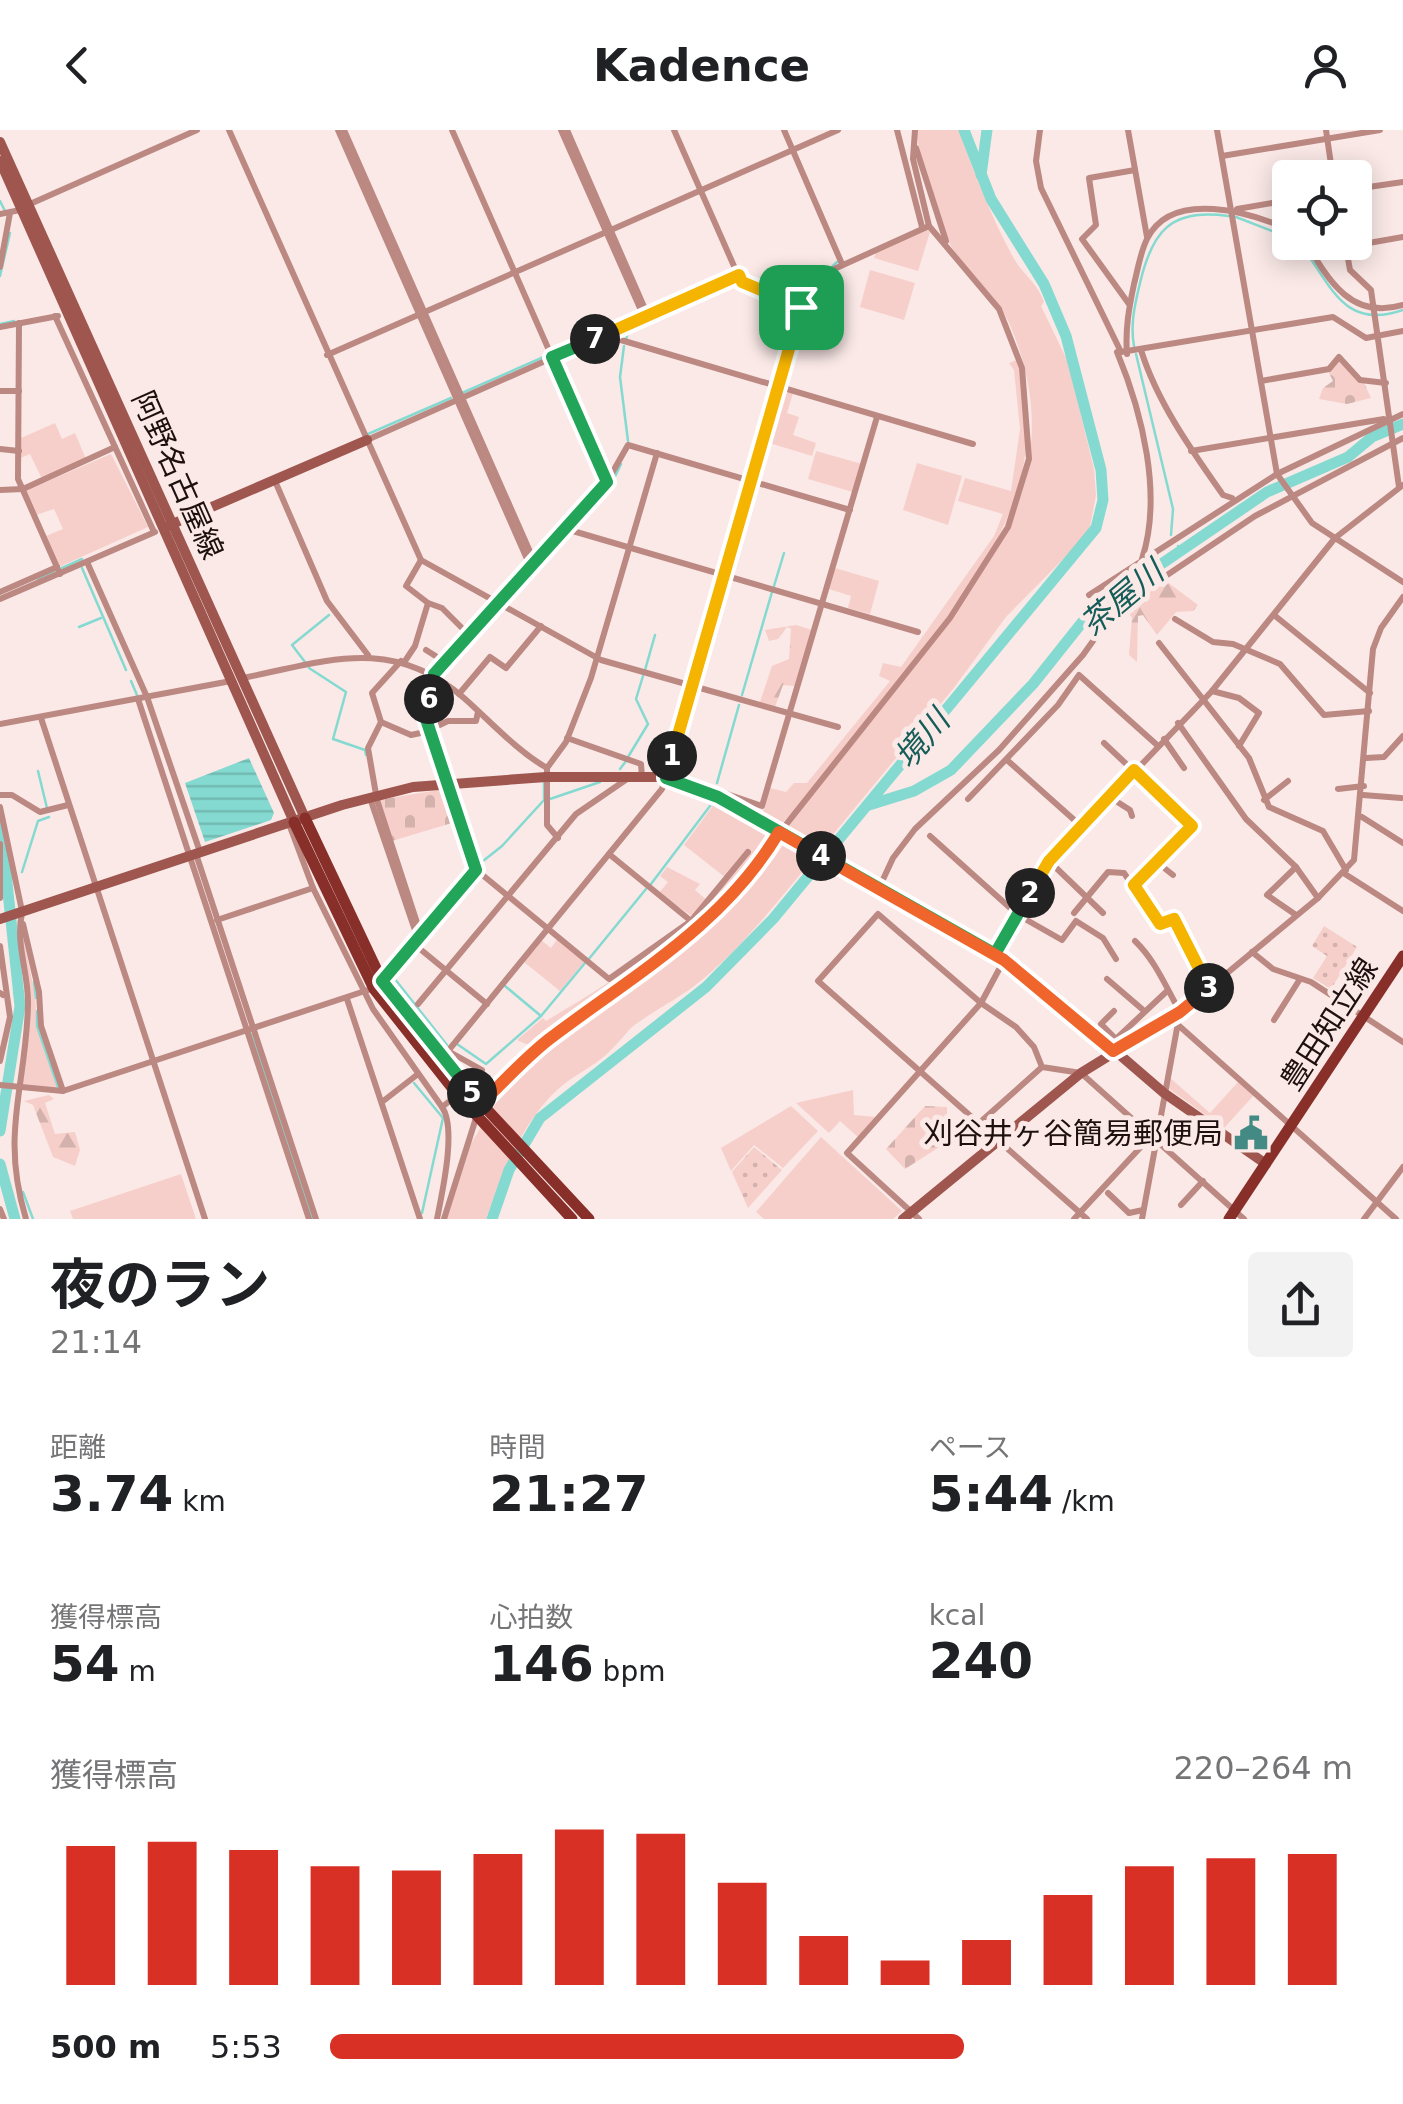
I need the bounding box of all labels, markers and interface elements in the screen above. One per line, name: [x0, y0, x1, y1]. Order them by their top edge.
icon: back: [50, 38, 105, 93]
icon: person: [1298, 38, 1353, 93]
text: Kadence: [593, 39, 810, 92]
map controls: [1272, 160, 1372, 260]
button: locate: [1272, 160, 1372, 260]
pin: [759, 265, 844, 350]
icon: arrive: [774, 280, 829, 335]
pin: 7: [570, 314, 620, 364]
text: 7: [585, 322, 605, 355]
street label: 阿野名古屋線: [125, 386, 231, 564]
water label: 茶屋川: [1073, 551, 1173, 643]
pin: 6: [404, 674, 454, 724]
text: 6: [419, 682, 439, 715]
water label: 境川: [887, 700, 959, 776]
pin: 1: [647, 731, 697, 781]
text: 1: [662, 739, 682, 772]
pin: 4: [796, 831, 846, 881]
text: 4: [811, 839, 831, 872]
pin: 2: [1005, 868, 1055, 918]
text: 2: [1020, 876, 1040, 909]
street label: 豊田知立線: [1273, 952, 1385, 1096]
pin: 3: [1184, 963, 1234, 1013]
text: 3: [1199, 971, 1219, 1004]
pin: 5: [447, 1068, 497, 1118]
text: 5: [462, 1076, 482, 1109]
public building icon: 刈谷井ヶ谷簡易郵便局: [1232, 1114, 1270, 1152]
place label: 刈谷井ヶ谷簡易郵便局: [923, 1116, 1223, 1151]
button: share: [1248, 1252, 1353, 1357]
text: 夜のラン: [50, 1253, 270, 1317]
text: 21:14: [50, 1323, 142, 1361]
text: 距離: [50, 1431, 106, 1464]
text: 時間: [489, 1431, 545, 1464]
text: ペース: [929, 1431, 1011, 1464]
text: 3.74: [50, 1465, 173, 1523]
text: 21:27: [489, 1465, 648, 1523]
text: 5:44: [929, 1465, 1053, 1523]
text: km: [173, 1485, 226, 1518]
text: /km: [1053, 1485, 1115, 1518]
text: kcal: [929, 1599, 985, 1632]
text: 獲得標高: [50, 1601, 162, 1634]
text: 心拍数: [489, 1601, 573, 1634]
text: 240: [929, 1632, 1033, 1690]
text: 54: [50, 1635, 120, 1693]
text: 146: [489, 1635, 594, 1693]
text: m: [120, 1655, 156, 1688]
text: bpm: [594, 1655, 665, 1688]
text: 220–264 m: [1174, 1749, 1353, 1787]
text: 獲得標高: [50, 1756, 178, 1794]
text: 500 m: [50, 2028, 161, 2066]
text: 5:53: [210, 2028, 282, 2066]

